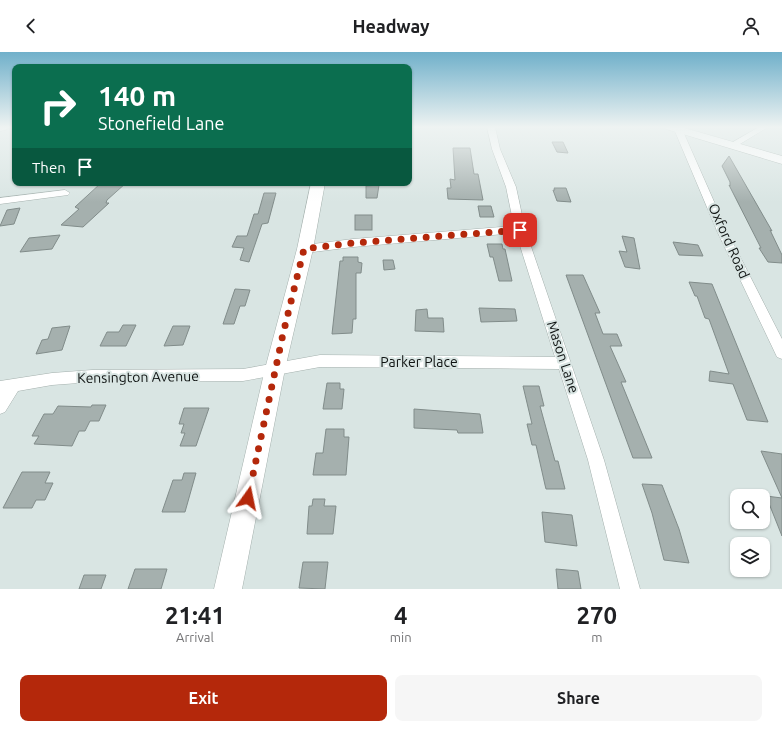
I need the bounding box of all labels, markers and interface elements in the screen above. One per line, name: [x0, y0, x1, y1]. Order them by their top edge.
icon: back: [20, 15, 42, 37]
icon: person: [740, 15, 762, 37]
text: Headway: [352, 16, 430, 36]
icon: right: [32, 80, 84, 132]
text: 140 m: [98, 80, 176, 111]
text: Stonefield Lane: [98, 113, 224, 133]
icon: arrive: [74, 156, 96, 178]
text: Then: [32, 159, 66, 176]
street label: Oxford Road: [705, 201, 753, 281]
pin: [503, 213, 537, 247]
icon: arrive: [509, 219, 531, 241]
street label: Mason Lane: [544, 319, 582, 395]
street label: Parker Place: [380, 354, 458, 370]
street label: Kensington Avenue: [77, 368, 199, 386]
position arrow: [227, 477, 269, 519]
map controls: [730, 489, 770, 577]
button: search: [730, 489, 770, 529]
button: layers: [730, 537, 770, 577]
text: 21:41: [165, 602, 225, 629]
text: 4: [394, 602, 407, 629]
text: 270: [577, 602, 617, 629]
text: Arrival: [176, 630, 214, 644]
text: min: [390, 630, 412, 644]
text: m: [591, 630, 602, 644]
button: Exit: [20, 675, 387, 721]
button: Share: [395, 675, 762, 721]

